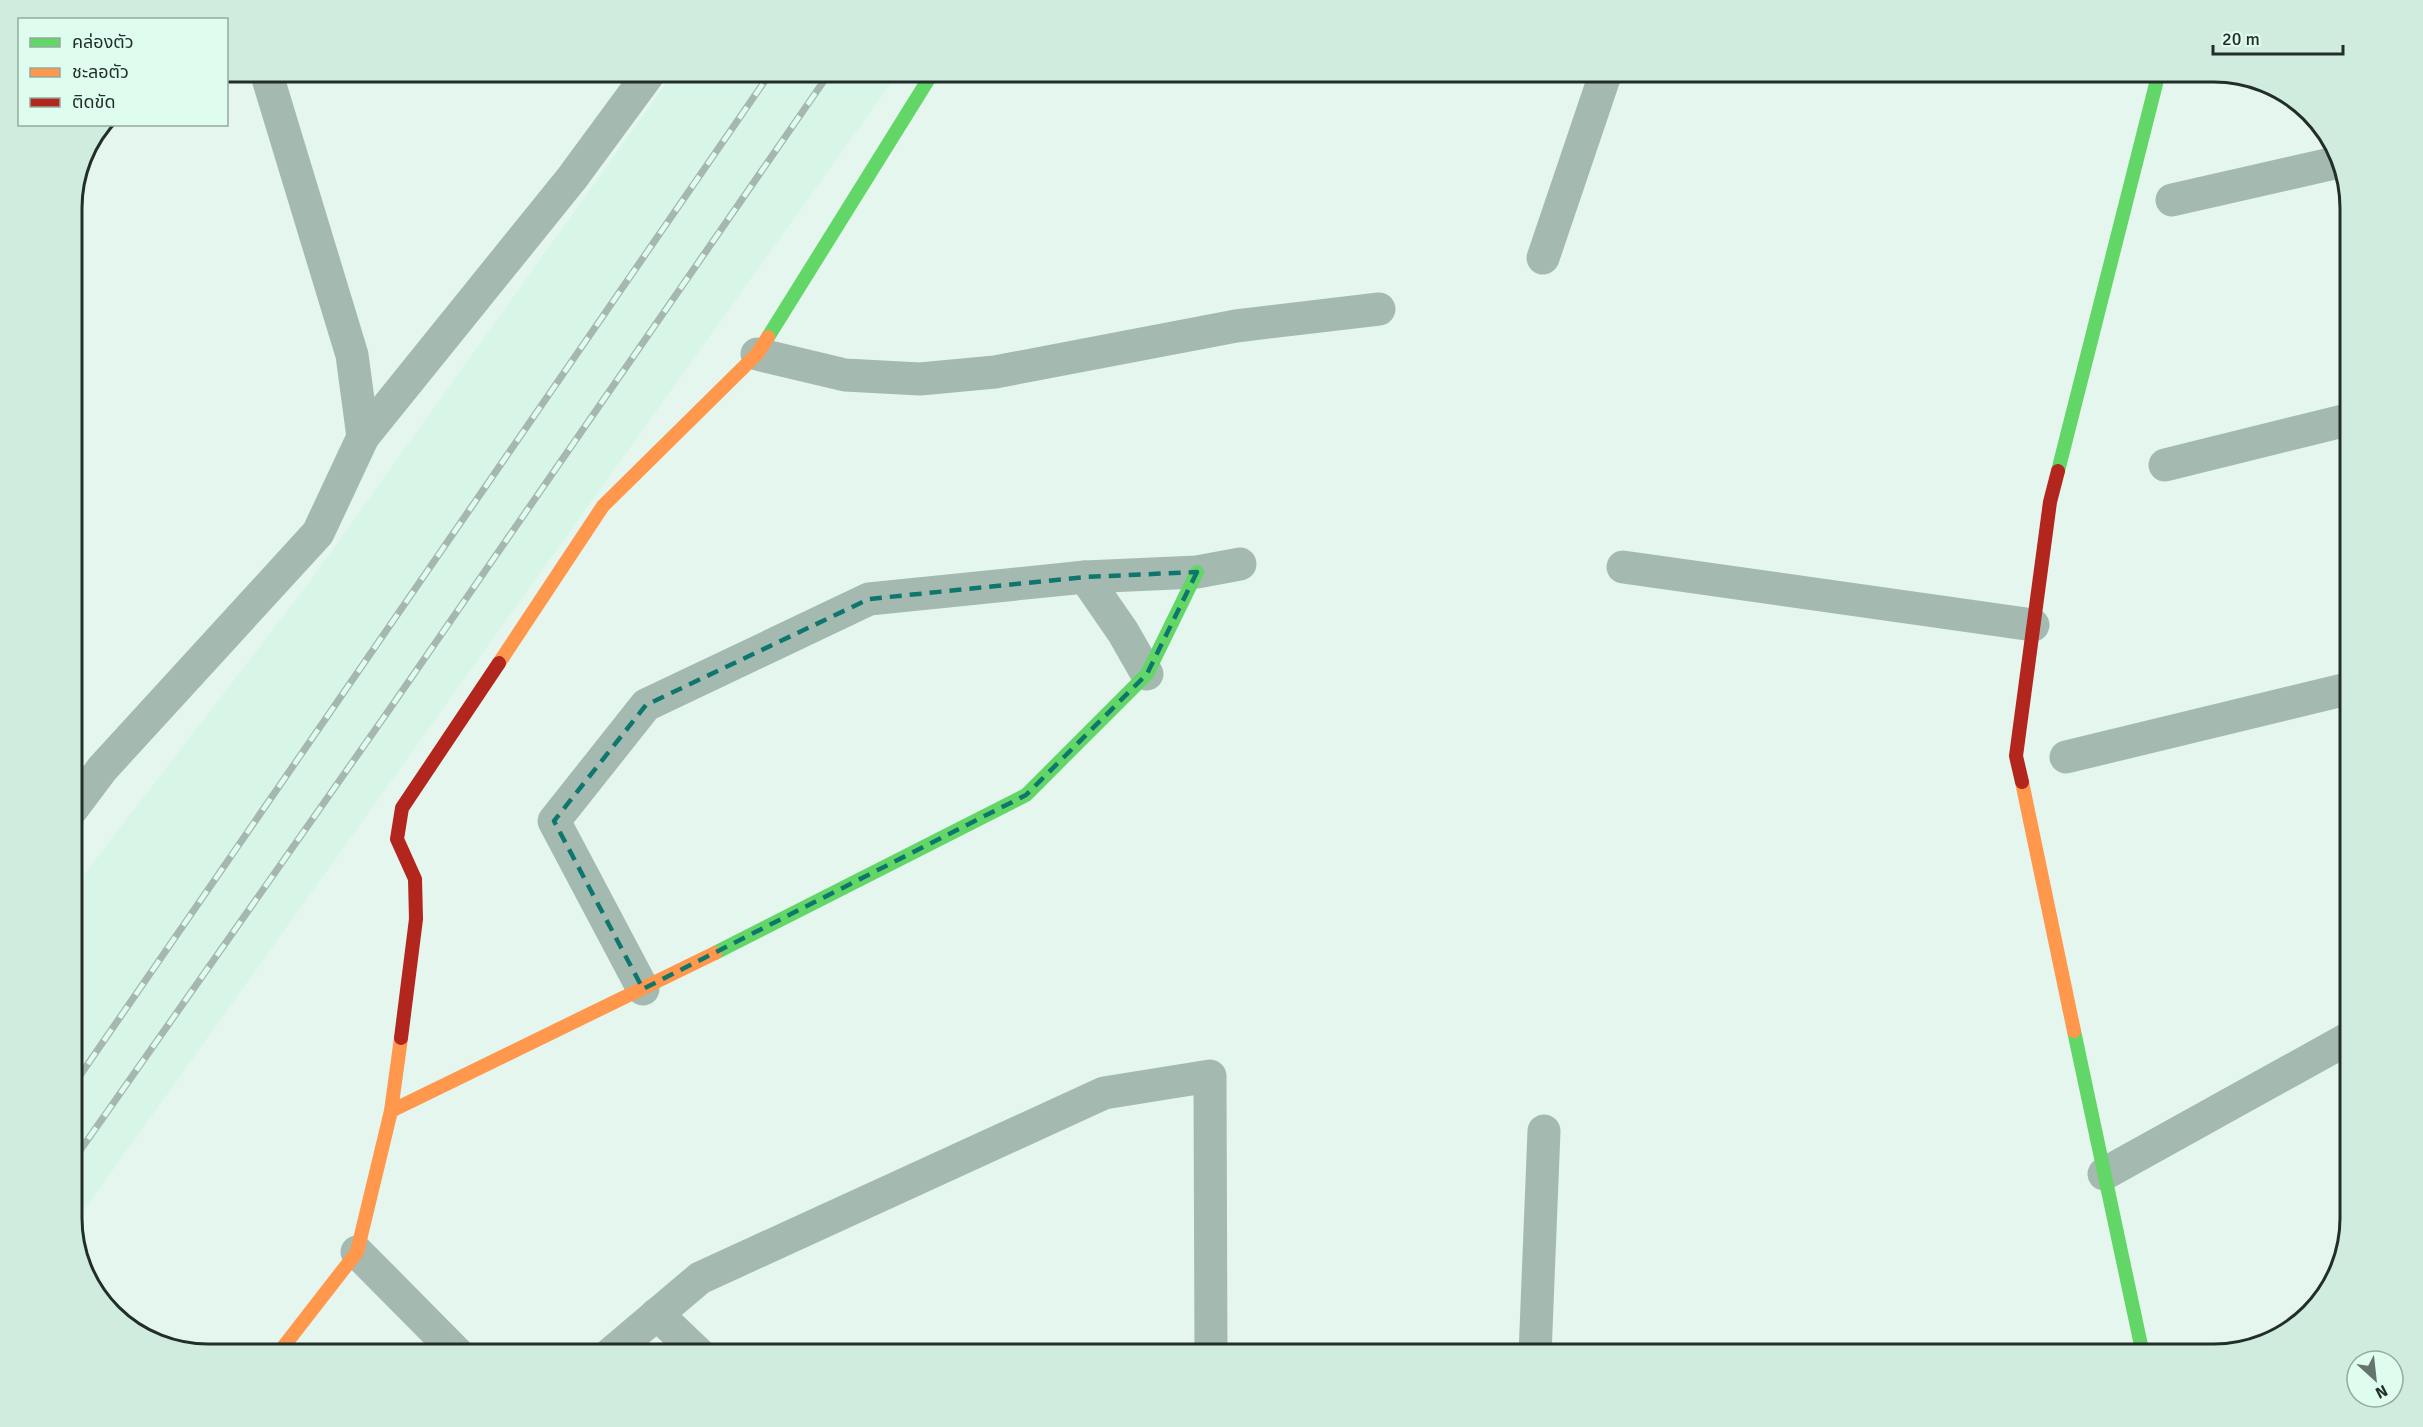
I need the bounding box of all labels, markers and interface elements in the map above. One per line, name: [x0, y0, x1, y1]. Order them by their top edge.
legend: [18, 18, 228, 126]
scale bar: [2213, 18, 2344, 56]
text: 20 m: [2222, 28, 2260, 50]
text: คล่องตัว: [72, 31, 134, 53]
text: ชะลอตัว: [72, 61, 129, 83]
text: ติดขัด: [72, 91, 115, 113]
north arrow: [2345, 1349, 2405, 1409]
text: N: [2372, 1380, 2391, 1403]

